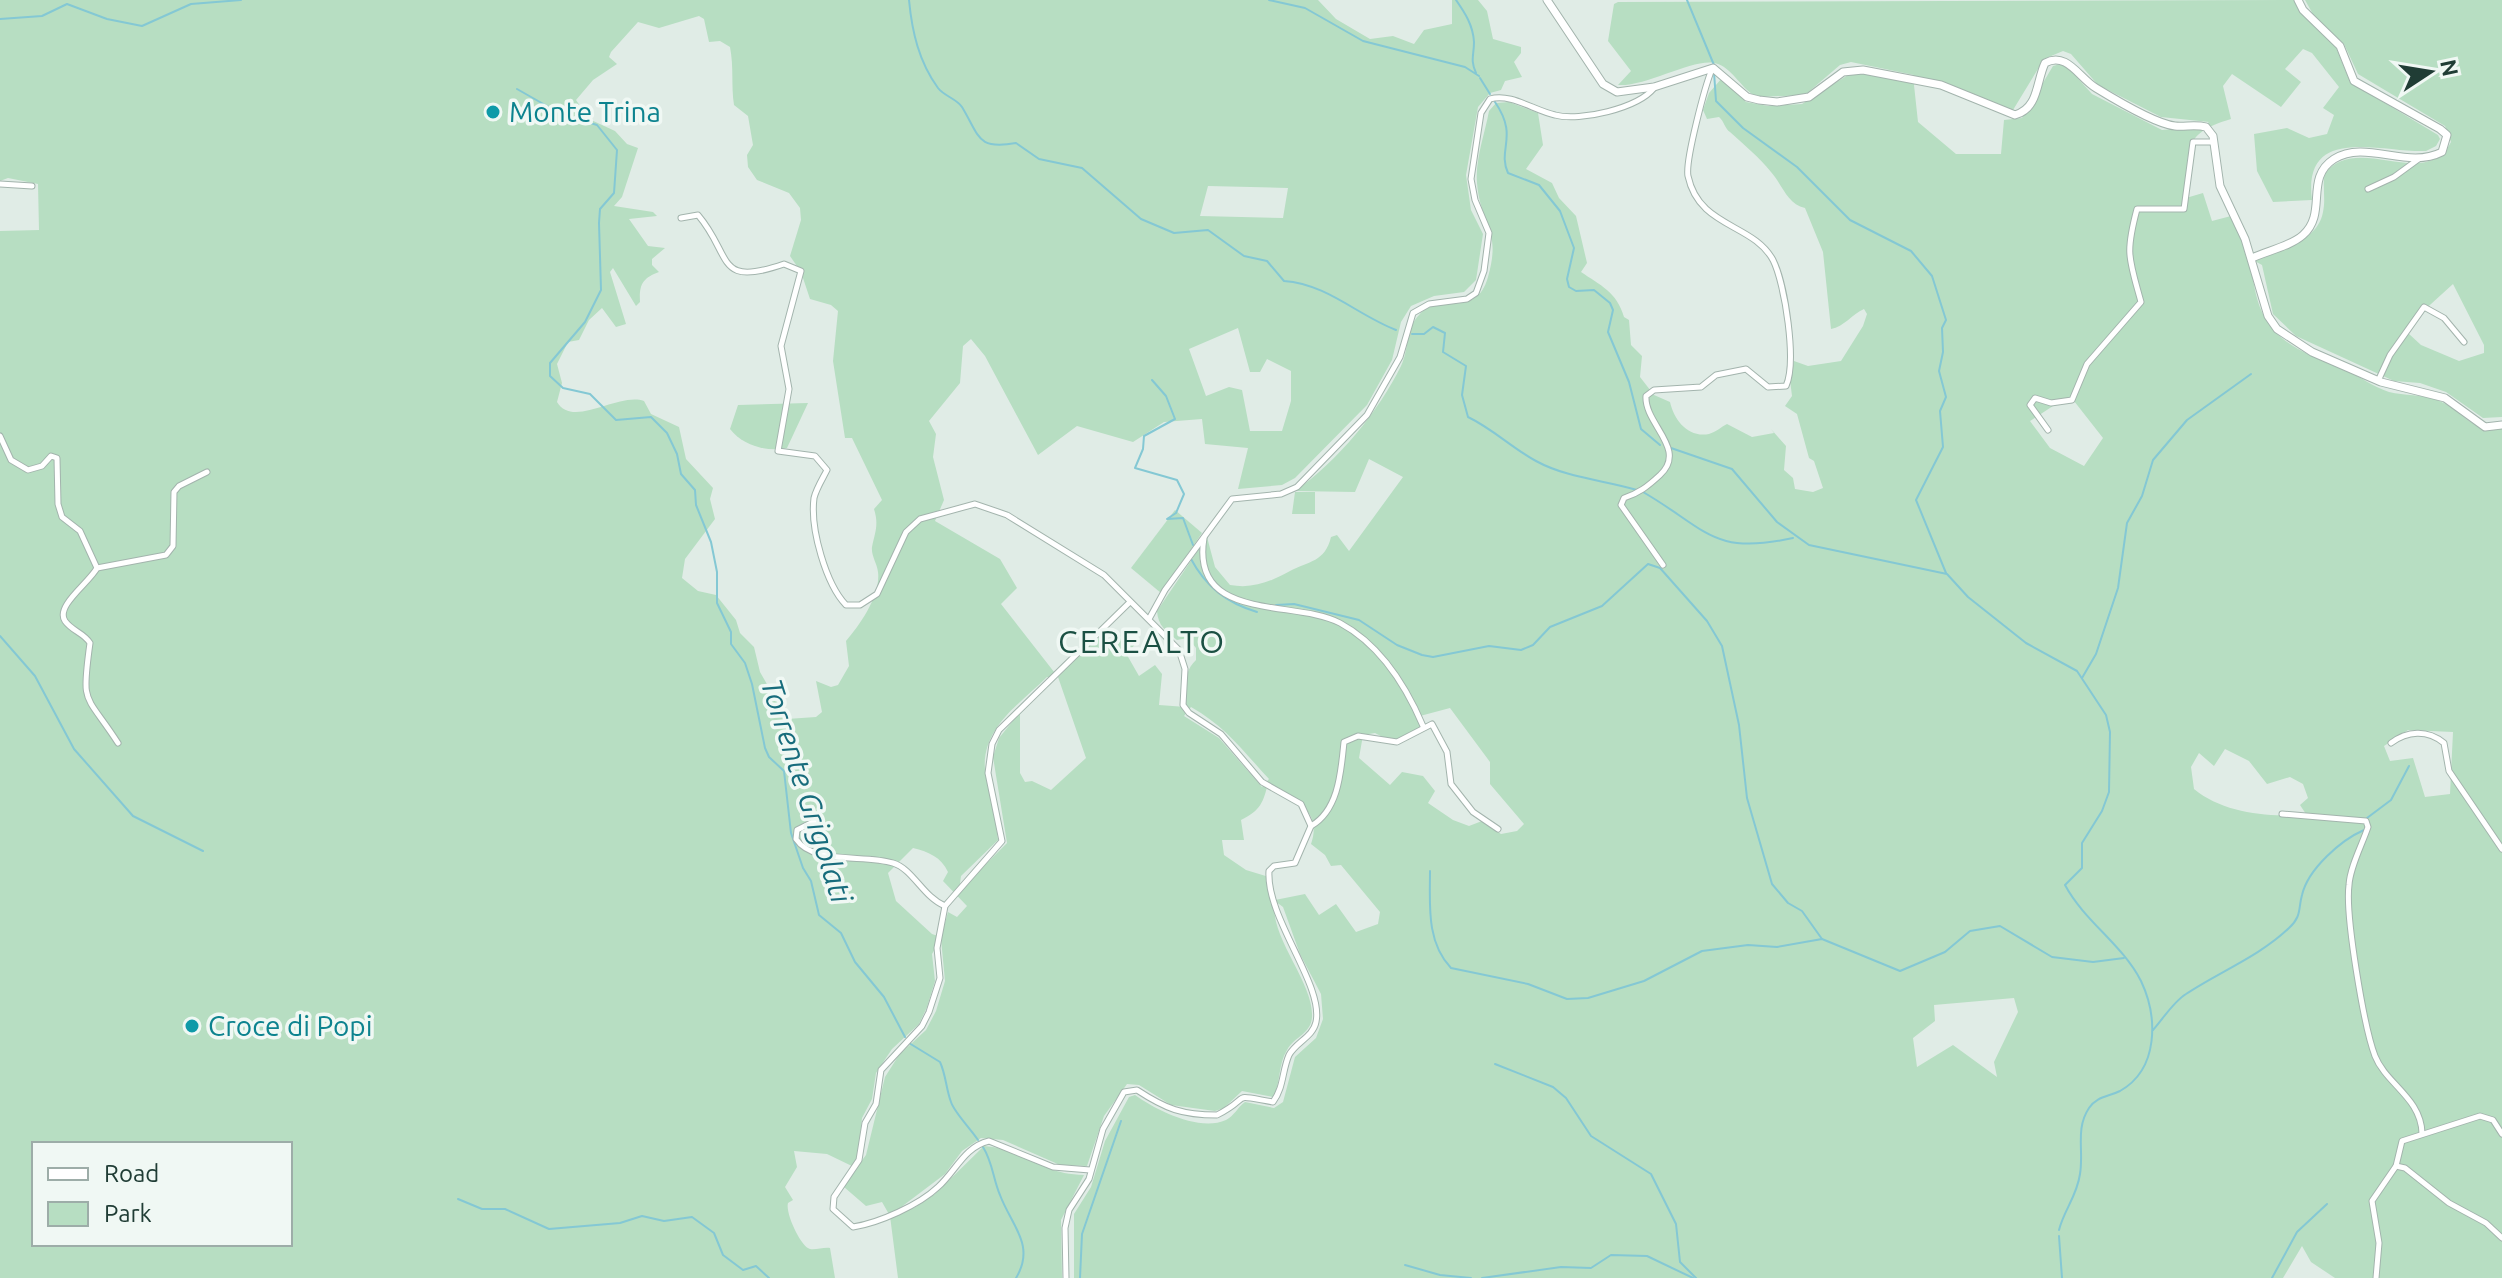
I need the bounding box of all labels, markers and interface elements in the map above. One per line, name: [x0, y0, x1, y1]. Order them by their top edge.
north arrow: [2390, 32, 2470, 112]
text: N: [2436, 57, 2464, 78]
place label: Monte Trina: [509, 96, 661, 127]
marker: Monte Trina: [484, 103, 502, 121]
district label: CEREALTO: [1058, 623, 1226, 659]
water label: Torrente Grigolati: [755, 674, 860, 908]
place label: Croce di Popi: [208, 1010, 373, 1041]
marker: Croce di Popi: [183, 1017, 201, 1035]
legend: [32, 1142, 292, 1246]
text: Road: [104, 1160, 159, 1187]
text: Park: [104, 1200, 152, 1227]

